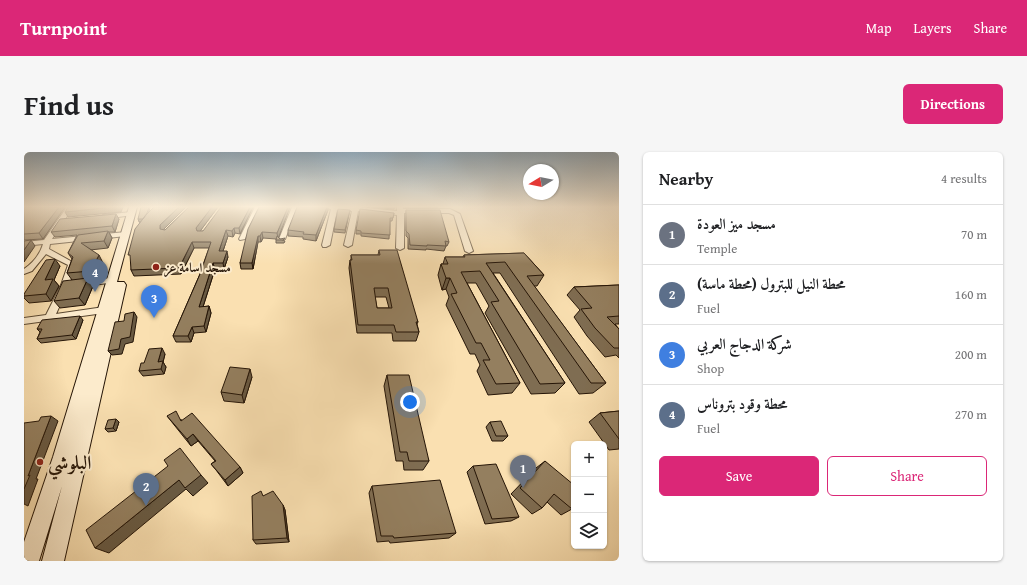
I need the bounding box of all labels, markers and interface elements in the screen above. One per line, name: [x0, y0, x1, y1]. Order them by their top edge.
text: Turnpoint: [20, 14, 107, 42]
text: Map: [866, 18, 892, 38]
text: Layers: [914, 18, 952, 38]
text: Share: [974, 18, 1007, 38]
text: Find us: [24, 84, 114, 125]
button: Directions: [903, 84, 1003, 124]
north arrow: [523, 164, 559, 200]
text: Nearby: [659, 166, 713, 191]
text: 4 results: [941, 169, 987, 188]
text: مسجد ميز العودة: [697, 213, 776, 234]
text: 1: [669, 225, 675, 244]
text: 70 m: [961, 225, 987, 244]
text: Temple: [697, 239, 737, 258]
place label: مسجد اسامة عز: [164, 258, 231, 278]
pin: 4: [82, 259, 108, 292]
marker: مسجد اسامة عز: [151, 262, 161, 272]
text: محطة النيل للبترول (محطة ماسة): [697, 273, 845, 294]
pin: 3: [141, 285, 167, 318]
text: 2: [669, 285, 675, 304]
text: 160 m: [955, 285, 987, 304]
text: Fuel: [697, 299, 720, 318]
text: شركة الدجاج العربي: [697, 333, 792, 354]
text: 3: [669, 345, 675, 364]
text: 200 m: [955, 345, 987, 364]
text: Shop: [697, 359, 724, 378]
your location: [400, 392, 420, 412]
text: محطة وقود بتروناس: [697, 393, 787, 414]
text: 4: [669, 405, 675, 424]
text: 270 m: [955, 405, 987, 424]
text: Fuel: [697, 419, 720, 438]
map controls: [571, 441, 607, 549]
button: +: [571, 441, 607, 477]
place label: البلوشي: [48, 448, 91, 480]
pin: 1: [510, 455, 536, 488]
button: Save: [659, 456, 819, 496]
button: Share: [827, 456, 987, 496]
marker: البلوشي: [35, 457, 45, 467]
pin: 2: [133, 473, 159, 506]
button: −: [571, 477, 607, 513]
button: layers: [571, 513, 607, 549]

